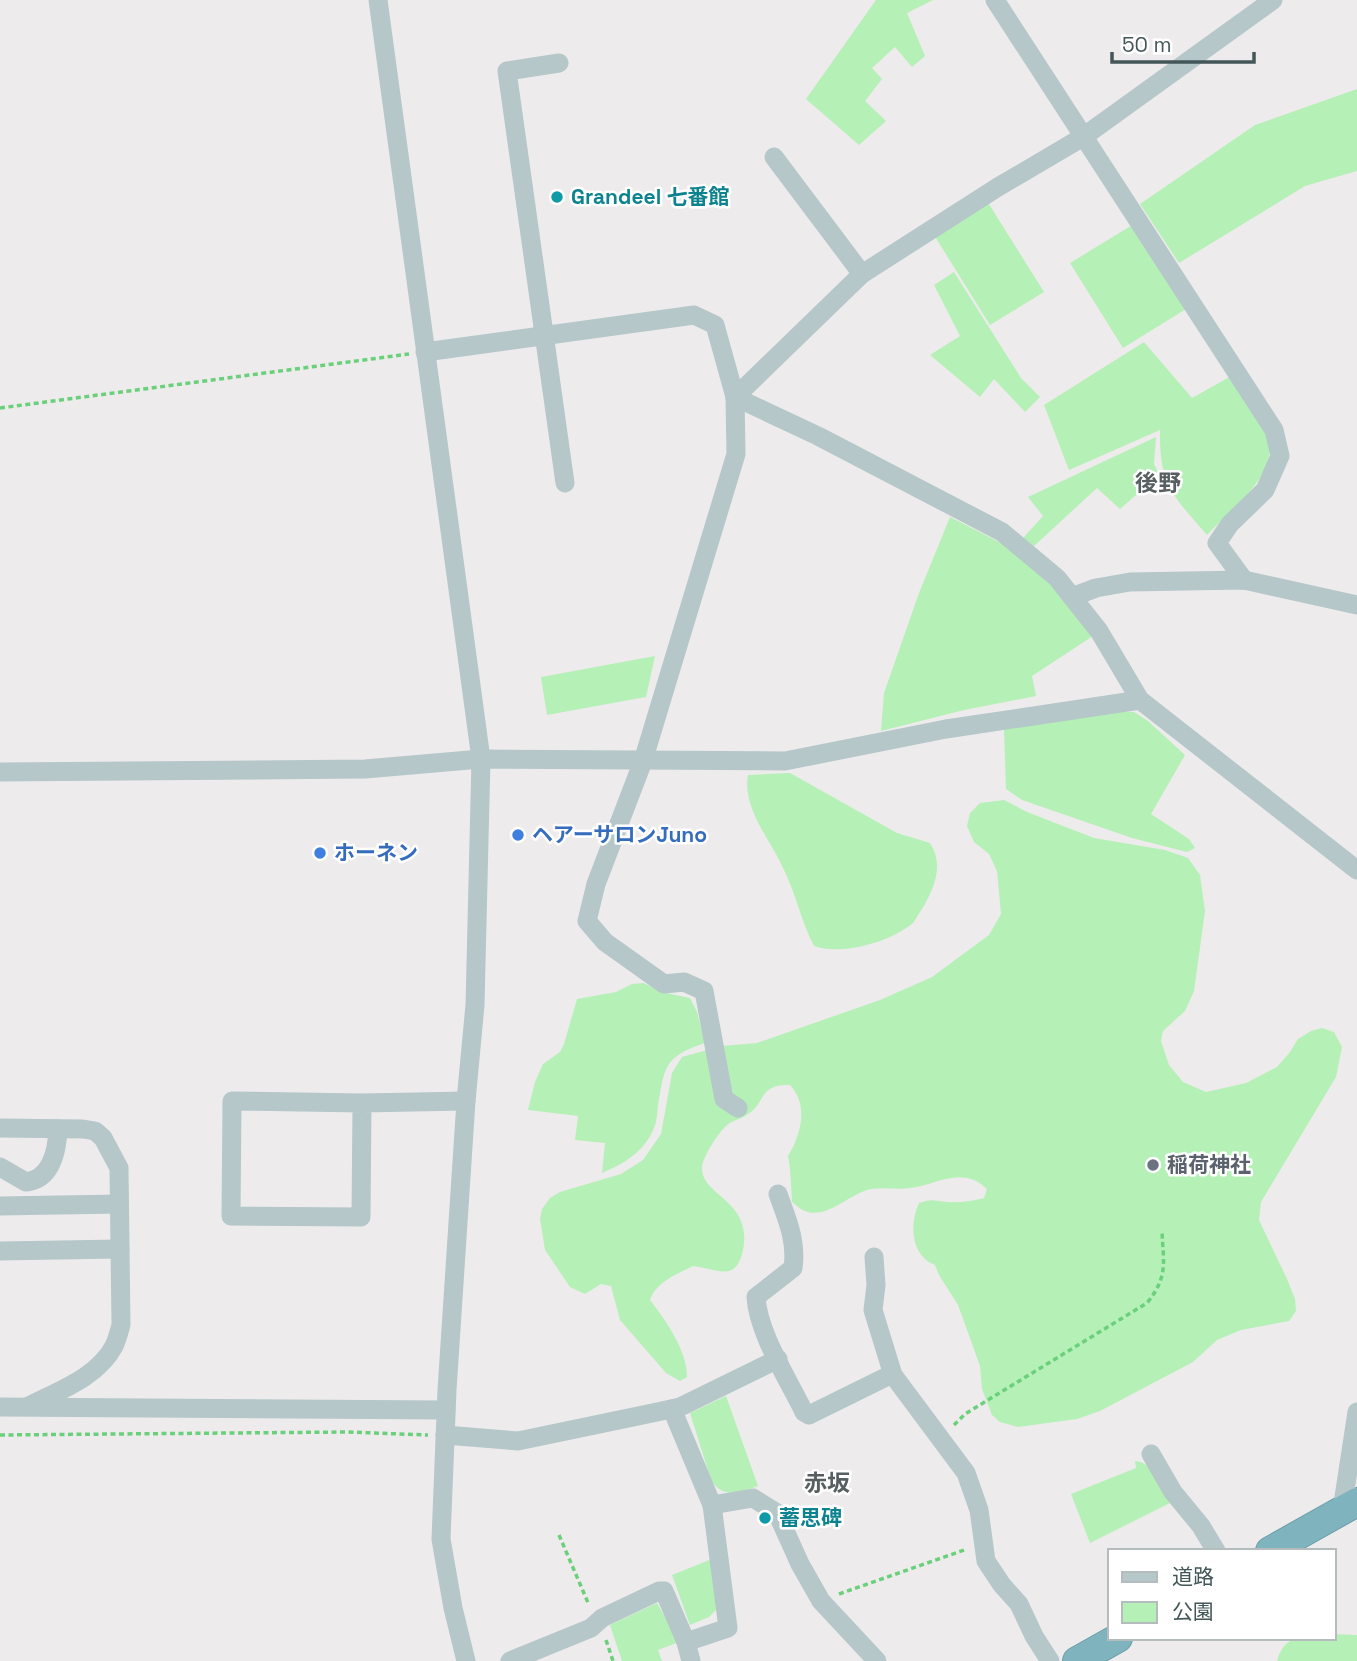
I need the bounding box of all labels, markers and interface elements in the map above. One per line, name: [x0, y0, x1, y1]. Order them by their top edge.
scale bar: [1112, 21, 1254, 65]
text: 50 m: [1122, 31, 1172, 58]
place label: Grandeel 七番館: [571, 183, 730, 210]
marker: Grandeel 七番館: [549, 189, 565, 205]
district label: 後野: [1135, 468, 1181, 498]
place label: ヘアーサロンJuno: [532, 821, 707, 848]
marker: ヘアーサロンJuno: [510, 827, 526, 843]
place label: ホーネン: [334, 839, 418, 866]
marker: ホーネン: [312, 845, 328, 861]
place label: 稲荷神社: [1167, 1151, 1251, 1178]
marker: 稲荷神社: [1145, 1157, 1161, 1173]
district label: 赤坂: [804, 1468, 850, 1498]
place label: 蓄思碑: [779, 1504, 842, 1531]
marker: 蓄思碑: [757, 1510, 773, 1526]
legend: [1108, 1549, 1336, 1640]
text: 道路: [1172, 1563, 1214, 1590]
text: 公園: [1172, 1598, 1214, 1625]

